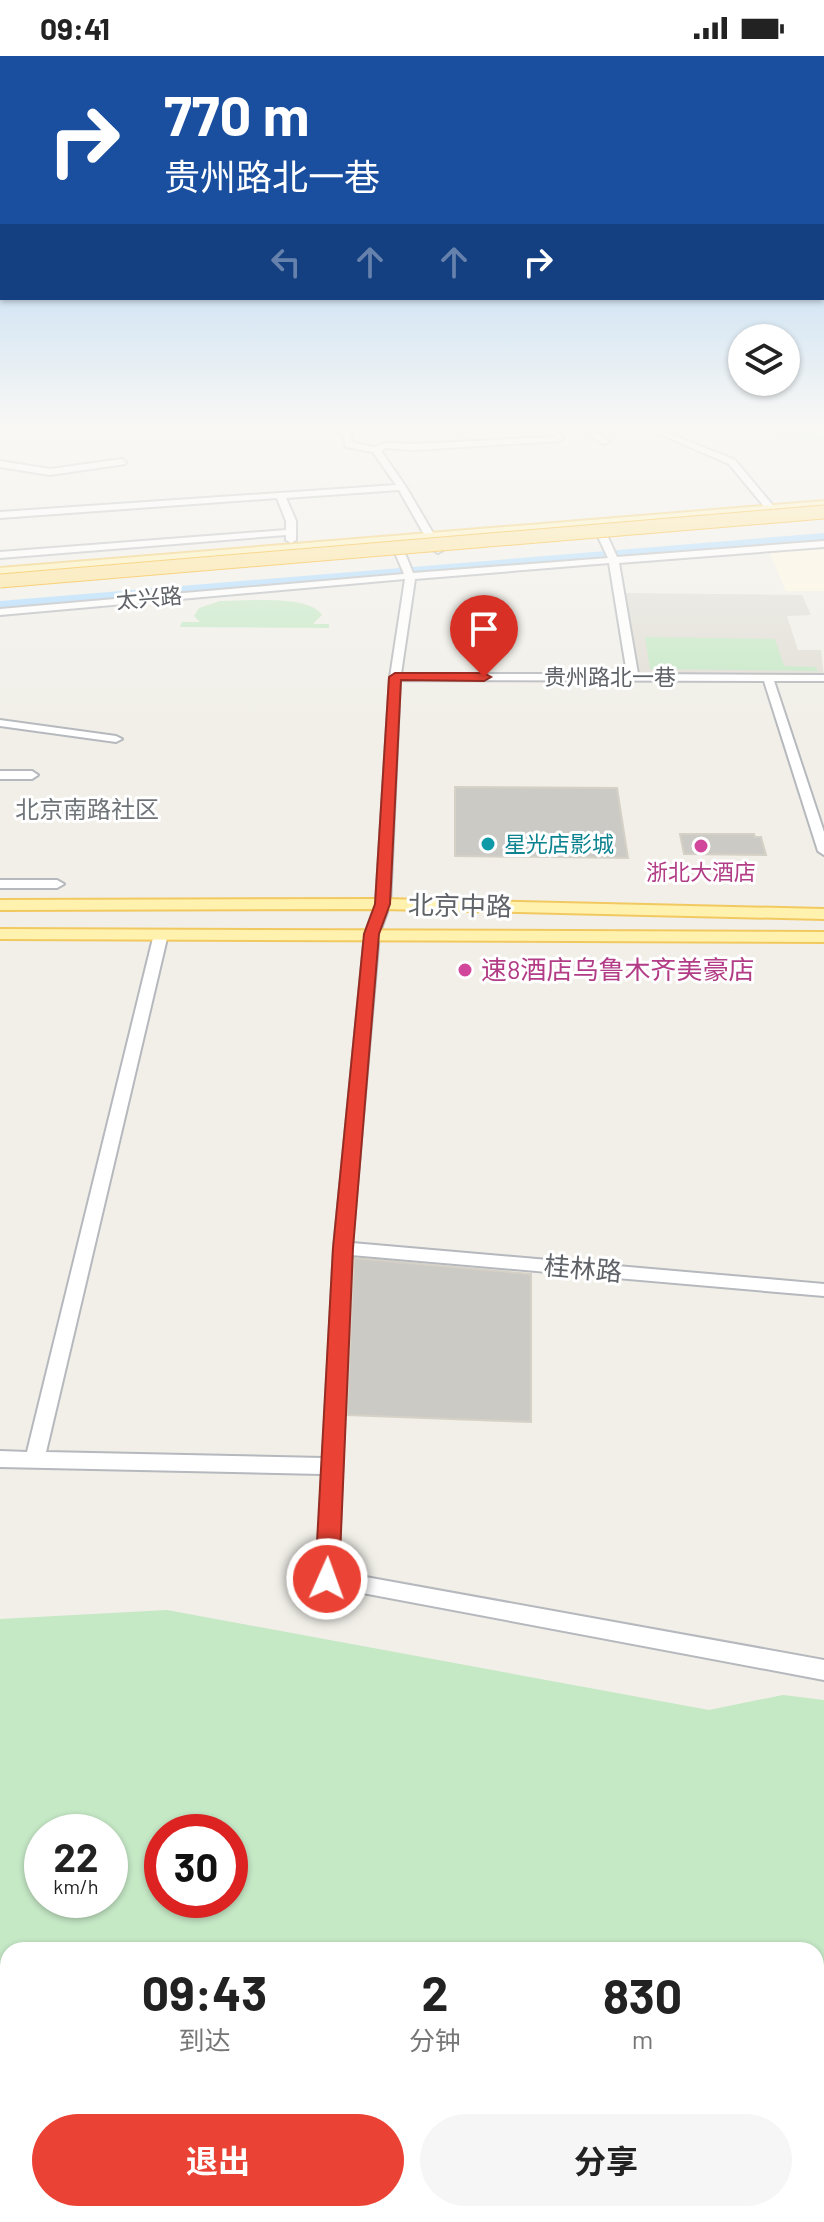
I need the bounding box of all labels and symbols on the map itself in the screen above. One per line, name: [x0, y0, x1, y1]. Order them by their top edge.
street label: 太兴路: [115, 581, 183, 613]
pin: [450, 595, 518, 677]
street label: 贵州路北一巷: [544, 663, 676, 689]
district label: 北京南路社区: [15, 794, 159, 823]
place label: 星光店影城: [504, 830, 614, 856]
marker: 星光店影城: [479, 835, 497, 853]
marker: 浙北大酒店: [692, 837, 710, 855]
place label: 浙北大酒店: [646, 858, 756, 884]
street label: 北京中路: [408, 888, 512, 921]
place label: 速8酒店乌鲁木齐美豪店: [481, 953, 755, 984]
marker: 速8酒店乌鲁木齐美豪店: [456, 961, 474, 979]
street label: 桂林路: [543, 1249, 623, 1286]
position arrow: [285, 1537, 369, 1621]
speed limit sign: 30: [144, 1814, 248, 1918]

